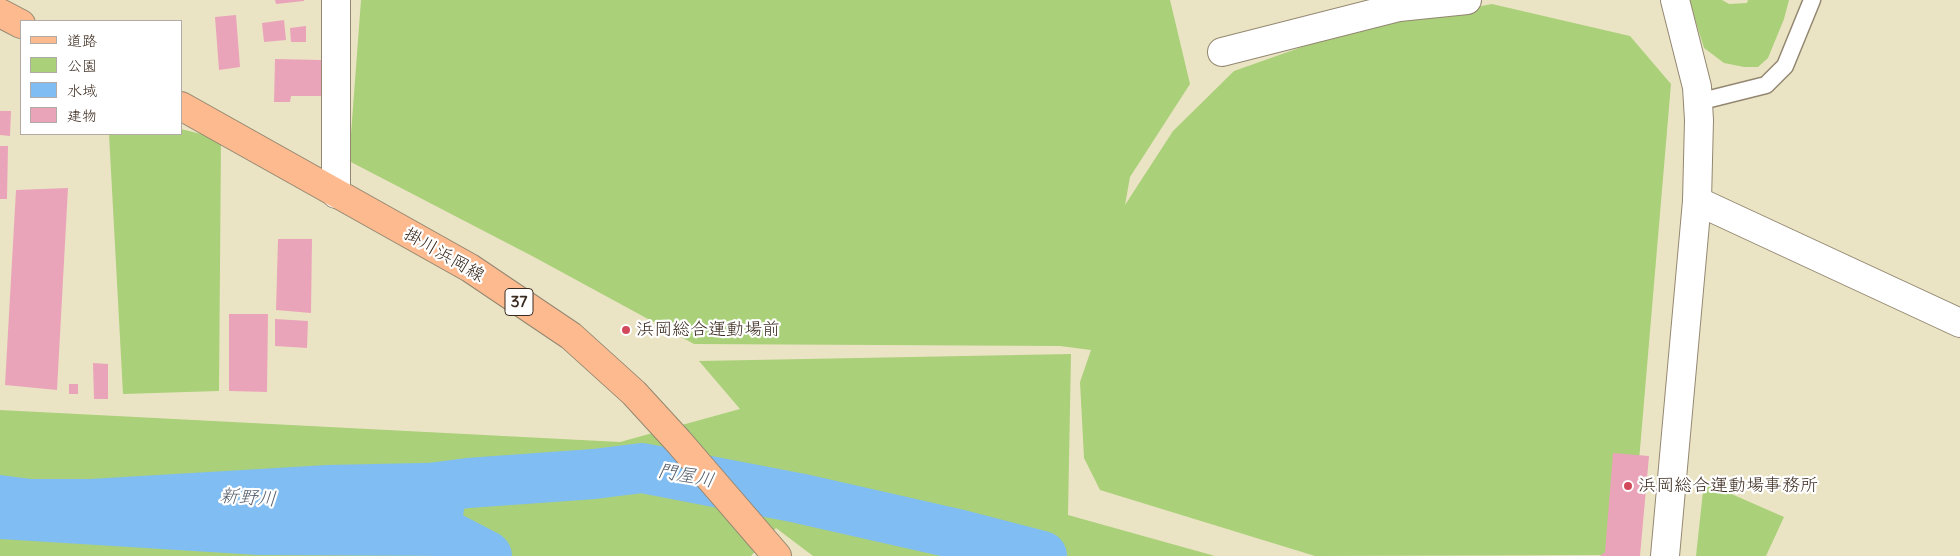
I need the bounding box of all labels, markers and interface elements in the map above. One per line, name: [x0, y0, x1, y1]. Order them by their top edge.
legend: [20, 20, 182, 135]
text: 道路: [67, 31, 97, 50]
text: 公園: [67, 56, 97, 75]
text: 水域: [67, 81, 97, 100]
text: 建物: [67, 106, 97, 125]
street label: 掛川浜岡線: [400, 223, 488, 287]
road number: 37: [505, 288, 533, 316]
place label: 浜岡総合運動場前: [636, 319, 780, 341]
marker: 浜岡総合運動場前: [620, 324, 632, 336]
water label: 門屋川: [656, 459, 716, 493]
place label: 浜岡総合運動場事務所: [1638, 475, 1818, 497]
marker: 浜岡総合運動場事務所: [1622, 480, 1634, 492]
water label: 新野川: [219, 485, 277, 511]

